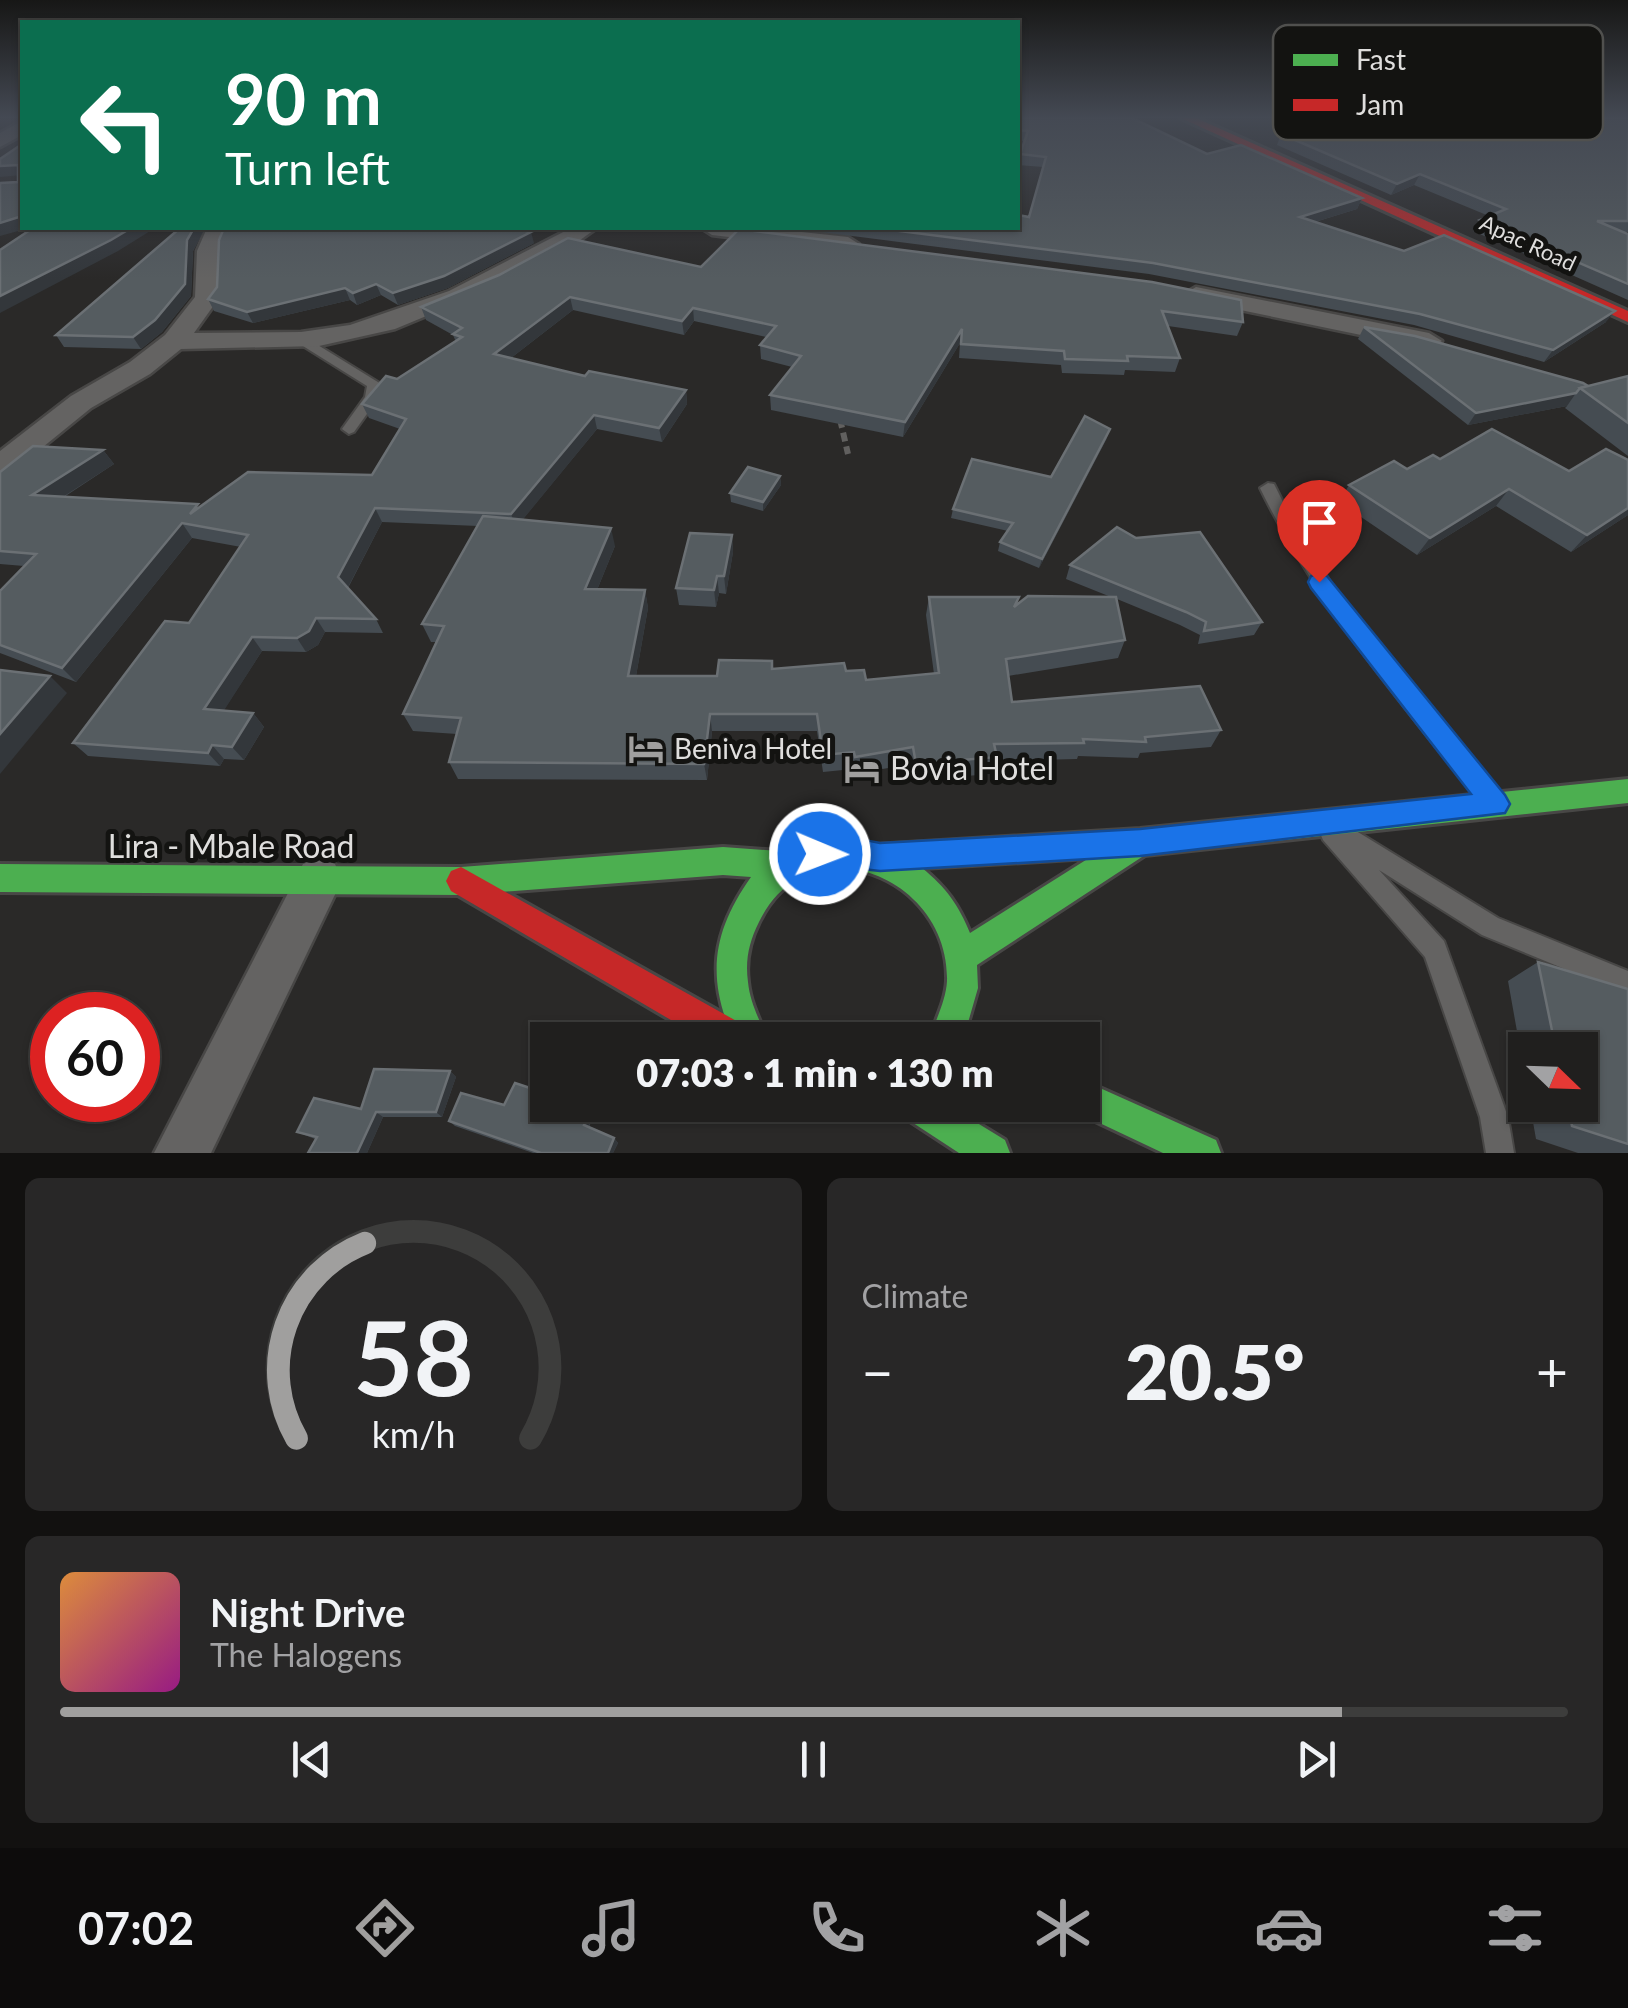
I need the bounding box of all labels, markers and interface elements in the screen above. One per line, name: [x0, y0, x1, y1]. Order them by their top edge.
legend: [1273, 25, 1603, 140]
text: Fast: [1356, 42, 1406, 76]
text: 90 m: [225, 56, 382, 140]
icon: left: [60, 60, 190, 190]
text: Jam: [1356, 87, 1404, 121]
text: Turn left: [225, 141, 390, 195]
street label: Apac Road: [1476, 209, 1581, 277]
pin: [1277, 480, 1362, 583]
icon: arrive: [1292, 495, 1347, 550]
hotel icon: Beniva Hotel: [627, 730, 665, 768]
place label: Beniva Hotel: [674, 731, 832, 765]
place label: Bovia Hotel: [890, 748, 1054, 787]
hotel icon: Bovia Hotel: [843, 750, 881, 788]
position arrow: [768, 802, 872, 906]
street label: Lira - Mbale Road: [108, 826, 354, 865]
speed limit sign: 60: [30, 992, 160, 1122]
north arrow: [1508, 1032, 1598, 1122]
map controls: [1508, 1032, 1598, 1122]
text: 07:03 · 1 min · 130 m: [636, 1049, 994, 1095]
text: Climate: [862, 1276, 968, 1315]
text: 58: [353, 1293, 474, 1418]
text: 20.5°: [1125, 1326, 1305, 1416]
text: −: [862, 1338, 893, 1404]
text: +: [1536, 1338, 1568, 1404]
text: km/h: [371, 1413, 455, 1456]
text: Night Drive: [210, 1589, 405, 1635]
text: The Halogens: [210, 1635, 402, 1674]
icon: previous: [284, 1732, 339, 1787]
icon: pause: [786, 1732, 841, 1787]
icon: next: [1289, 1732, 1344, 1787]
icon: directions: [350, 1893, 420, 1963]
icon: music: [576, 1893, 646, 1963]
icon: phone: [802, 1893, 872, 1963]
icon: climate: [1028, 1893, 1098, 1963]
icon: car: [1254, 1893, 1324, 1963]
icon: filters: [1480, 1893, 1550, 1963]
text: 07:02: [78, 1901, 194, 1955]

